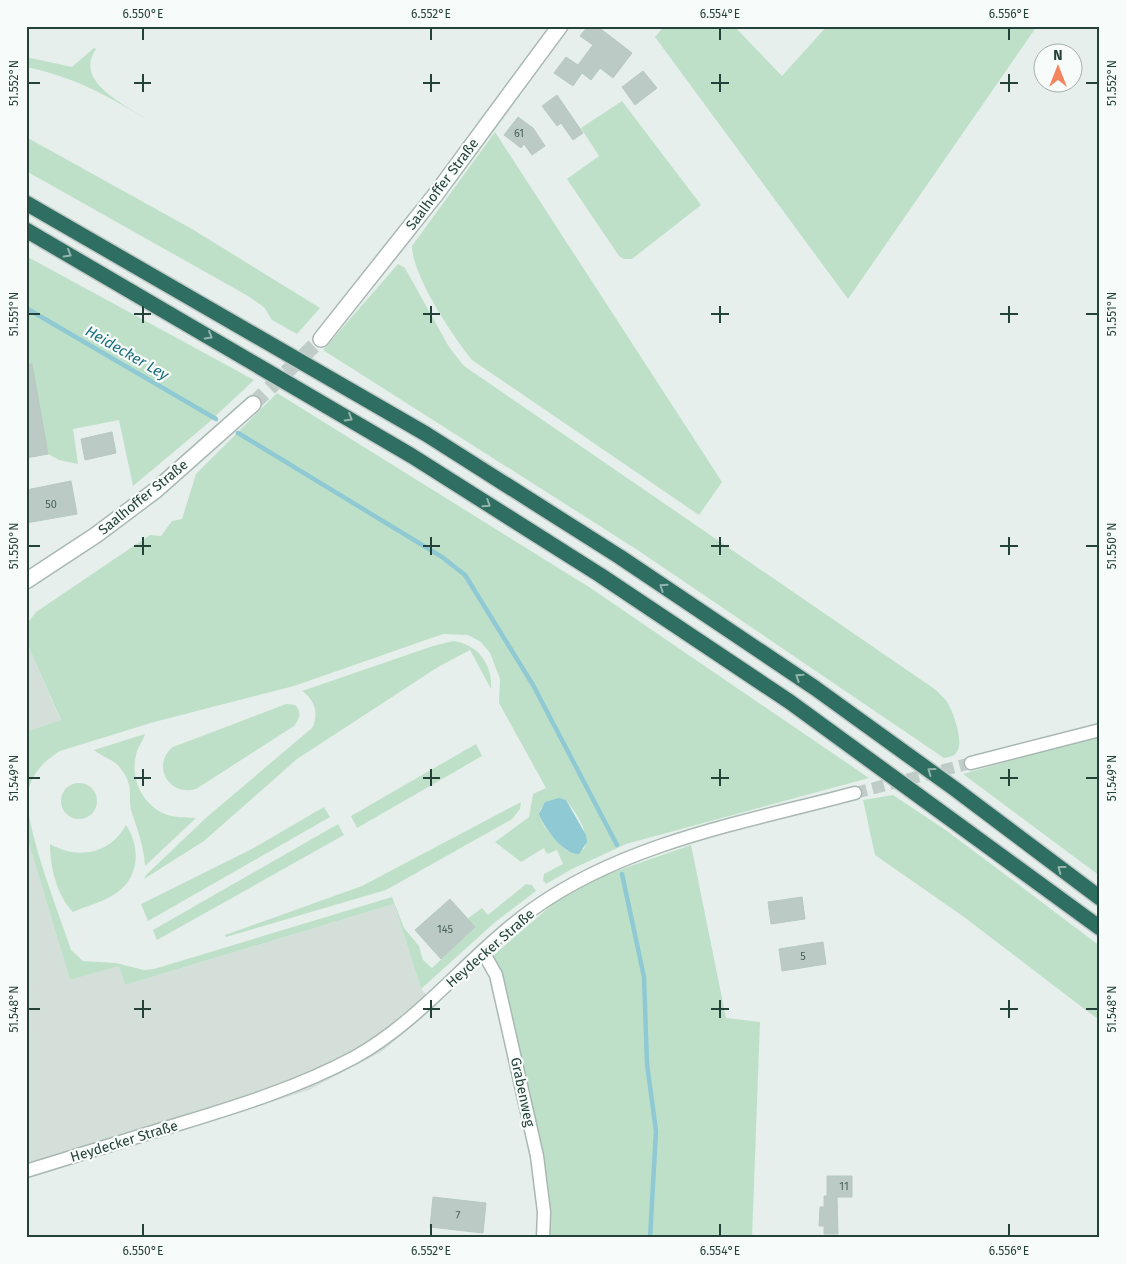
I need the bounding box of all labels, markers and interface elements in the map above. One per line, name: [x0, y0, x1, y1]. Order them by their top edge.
text: 6.550°E: [123, 7, 163, 21]
text: 6.552°E: [411, 7, 451, 21]
text: 6.554°E: [700, 7, 740, 21]
text: 6.556°E: [989, 7, 1029, 21]
north arrow: [1034, 42, 1084, 92]
text: N: [1053, 47, 1063, 64]
text: 51.552°N: [7, 60, 21, 106]
text: 51.552°N: [1105, 60, 1119, 106]
house number: 61: [514, 127, 524, 140]
street label: Saalhoffer Straße: [402, 135, 482, 233]
one-way arrow: [63, 248, 72, 258]
text: 51.551°N: [7, 292, 21, 336]
text: 51.551°N: [1105, 292, 1119, 336]
water label: Heidecker Ley: [82, 322, 172, 384]
one-way arrow: [203, 330, 212, 340]
one-way arrow: [344, 412, 353, 422]
street label: Saalhoffer Straße: [95, 456, 192, 539]
one-way arrow: [482, 497, 491, 507]
house number: 50: [45, 498, 57, 511]
text: 51.550°N: [7, 523, 21, 569]
text: 51.550°N: [1105, 523, 1119, 569]
one-way arrow: [660, 583, 669, 593]
one-way arrow: [795, 674, 804, 683]
text: 51.549°N: [7, 755, 21, 801]
text: 51.549°N: [1105, 755, 1119, 801]
one-way arrow: [927, 768, 937, 777]
one-way arrow: [1058, 866, 1067, 874]
street label: Heydecker Straße: [443, 905, 538, 991]
house number: 145: [437, 923, 453, 936]
house number: 5: [800, 950, 806, 963]
text: 51.548°N: [7, 985, 21, 1033]
text: 51.548°N: [1105, 985, 1119, 1033]
street label: Grabenweg: [507, 1056, 538, 1129]
street label: Heydecker Straße: [68, 1117, 180, 1166]
house number: 11: [839, 1180, 849, 1193]
house number: 7: [456, 1209, 461, 1222]
text: 6.550°E: [123, 1244, 163, 1258]
text: 6.552°E: [411, 1244, 451, 1258]
text: 6.554°E: [700, 1244, 740, 1258]
text: 6.556°E: [989, 1244, 1029, 1258]

